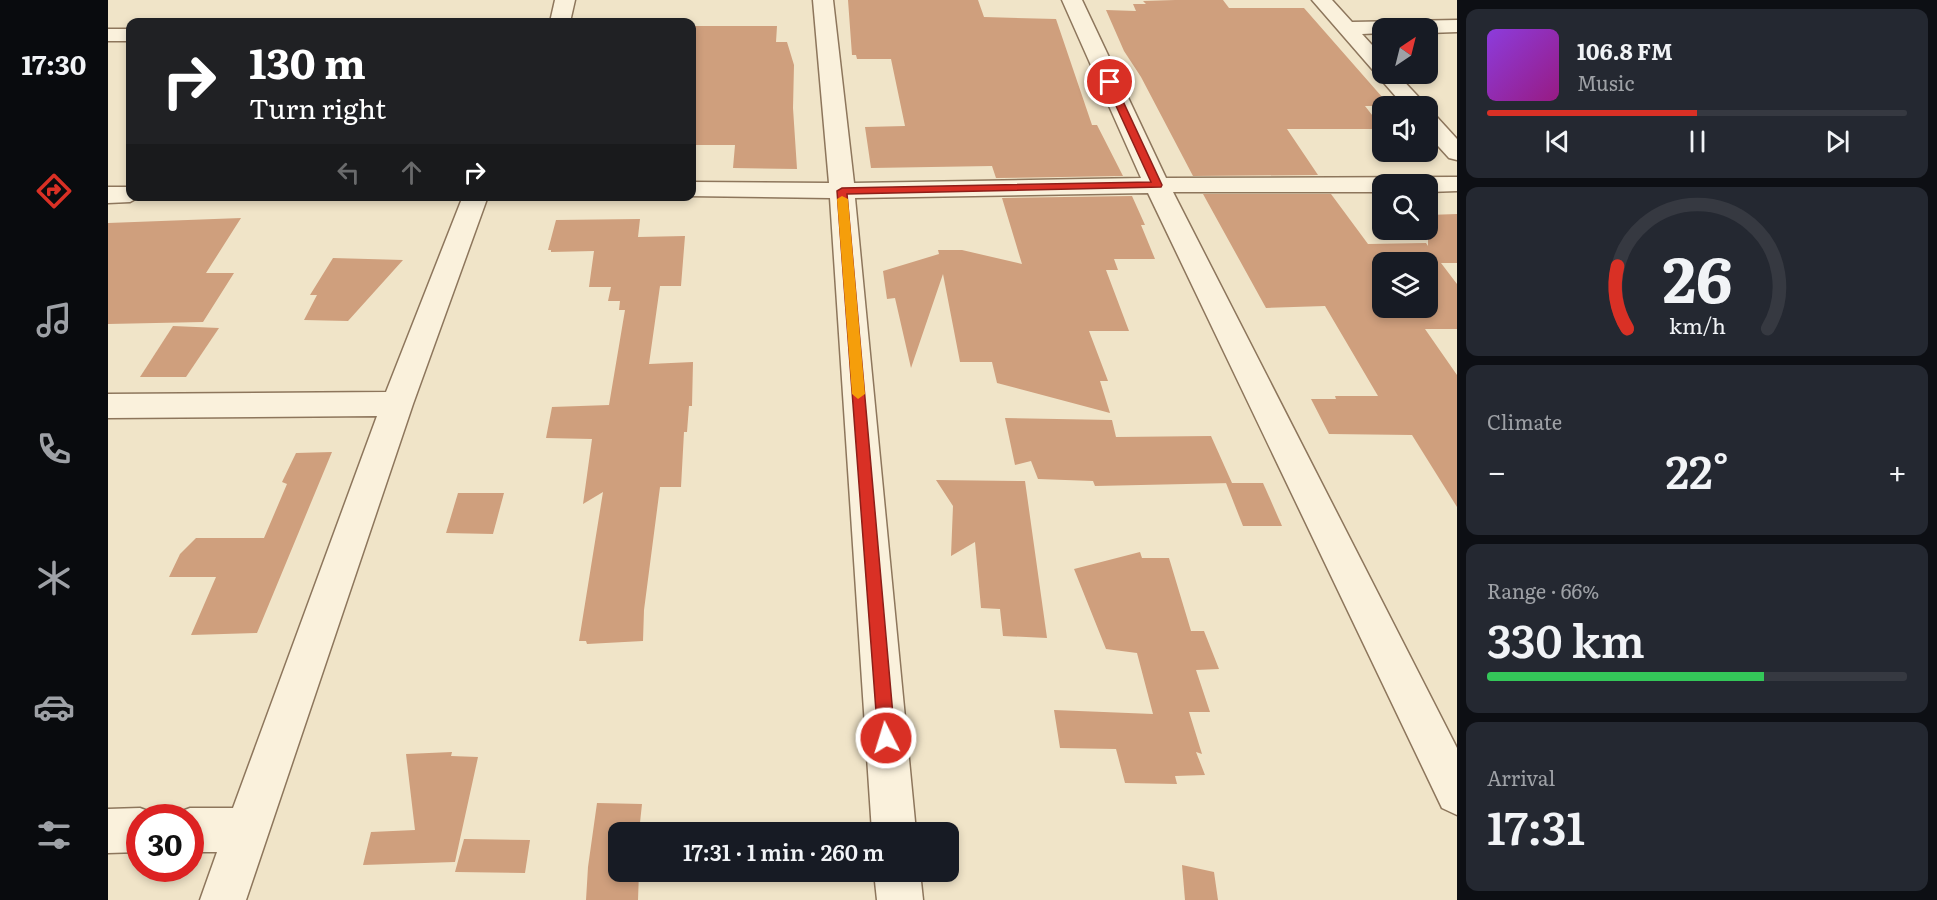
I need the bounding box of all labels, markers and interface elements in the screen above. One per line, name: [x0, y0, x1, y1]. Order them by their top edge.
north arrow: [1372, 18, 1438, 84]
map controls: [1372, 18, 1438, 318]
text: 130 m: [249, 30, 366, 92]
text: 106.8 FM: [1577, 34, 1673, 67]
icon: right: [150, 42, 228, 120]
text: 17:30: [21, 43, 87, 83]
pin: [1084, 56, 1135, 107]
icon: arrive: [1093, 65, 1126, 98]
text: Music: [1577, 67, 1634, 97]
text: Turn right: [249, 87, 386, 127]
button: sound: [1372, 96, 1438, 162]
icon: previous: [1541, 125, 1574, 158]
icon: pause: [1681, 125, 1714, 158]
icon: next: [1821, 125, 1854, 158]
icon: left: [332, 156, 365, 189]
icon: ahead: [395, 156, 428, 189]
icon: right: [458, 156, 491, 189]
icon: directions: [33, 170, 75, 212]
button: search: [1372, 174, 1438, 240]
text: 26: [1662, 230, 1732, 322]
button: layers: [1372, 252, 1438, 318]
icon: music: [33, 299, 75, 341]
text: km/h: [1668, 309, 1726, 341]
text: Climate: [1487, 406, 1562, 436]
icon: phone: [33, 428, 75, 470]
text: 22°: [1665, 436, 1729, 503]
text: −: [1487, 445, 1506, 494]
text: +: [1888, 445, 1907, 494]
icon: climate: [33, 557, 75, 599]
text: Range · 66%: [1487, 575, 1599, 605]
text: 330 km: [1487, 605, 1645, 672]
icon: car: [33, 686, 75, 728]
position arrow: [854, 706, 918, 770]
text: Arrival: [1487, 762, 1555, 792]
text: 17:31: [1487, 792, 1585, 859]
speed limit sign: 30: [126, 804, 204, 882]
icon: filters: [33, 814, 75, 856]
text: 17:31 · 1 min · 260 m: [683, 835, 884, 868]

